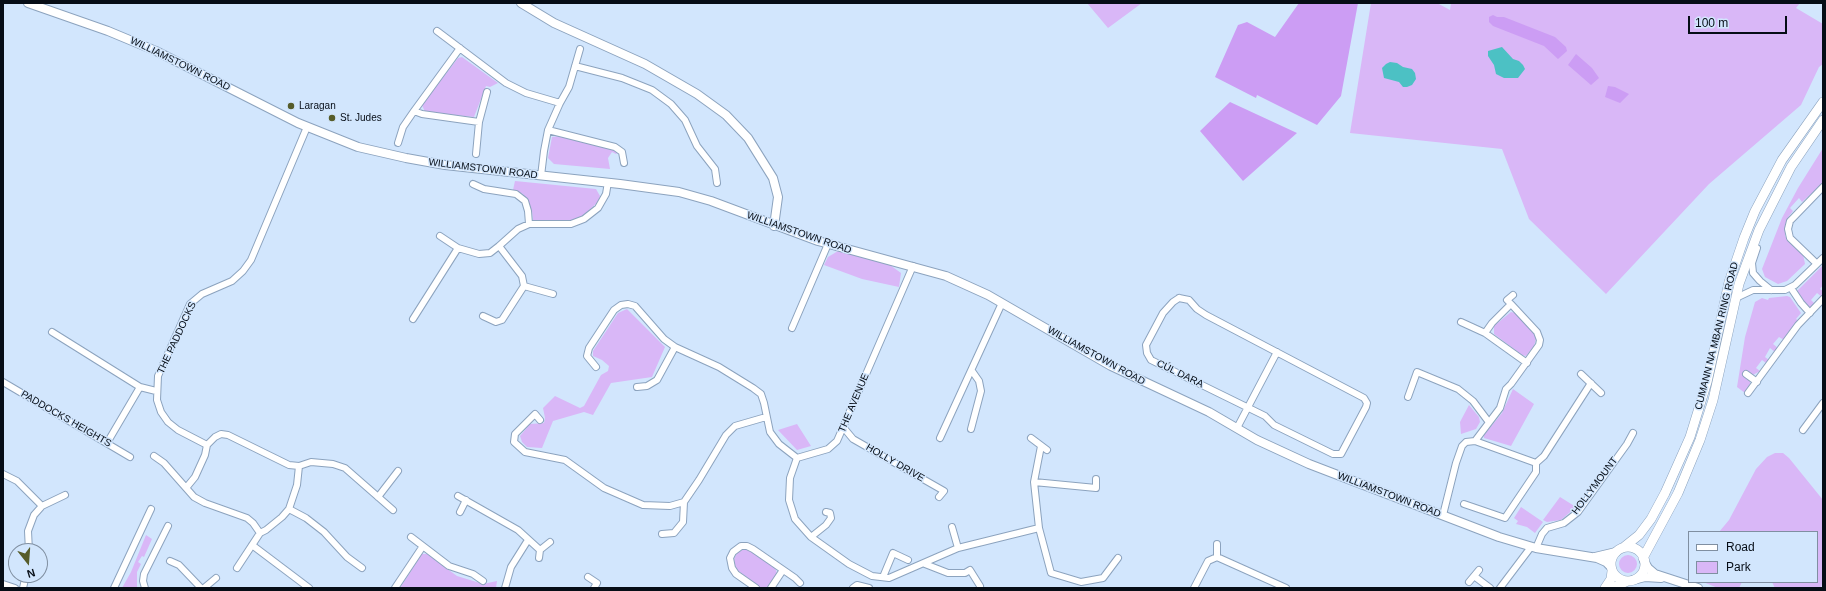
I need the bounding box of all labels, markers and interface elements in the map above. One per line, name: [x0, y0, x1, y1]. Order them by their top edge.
scale bar: [1690, 8, 1789, 34]
text: 100 m: [1695, 16, 1728, 30]
street label: WILLIAMSTOWN ROAD: [128, 35, 232, 93]
place label: Laragan: [299, 100, 336, 112]
marker: Laragan: [286, 101, 296, 111]
place label: St. Judes: [340, 112, 382, 124]
marker: St. Judes: [327, 113, 337, 123]
street label: WILLIAMSTOWN ROAD: [428, 156, 538, 182]
street label: WILLIAMSTOWN ROAD: [745, 209, 853, 257]
street label: CUMANN NA MBAN RING ROAD: [1693, 261, 1741, 411]
street label: THE PADDOCKS: [155, 300, 199, 376]
street label: WILLIAMSTOWN ROAD: [1045, 324, 1147, 388]
street label: CÚL DARA: [1155, 358, 1205, 390]
street label: THE AVENUE: [836, 372, 872, 434]
street label: PADDOCKS HEIGHTS: [19, 388, 113, 450]
street label: HOLLY DRIVE: [864, 441, 926, 485]
street label: HOLLYMOUNT: [1570, 455, 1620, 517]
street label: WILLIAMSTOWN ROAD: [1336, 470, 1442, 520]
legend: [1688, 531, 1818, 583]
text: Road: [1726, 540, 1755, 554]
north arrow: [8, 543, 48, 583]
text: Park: [1726, 560, 1751, 574]
text: N: [26, 567, 37, 580]

